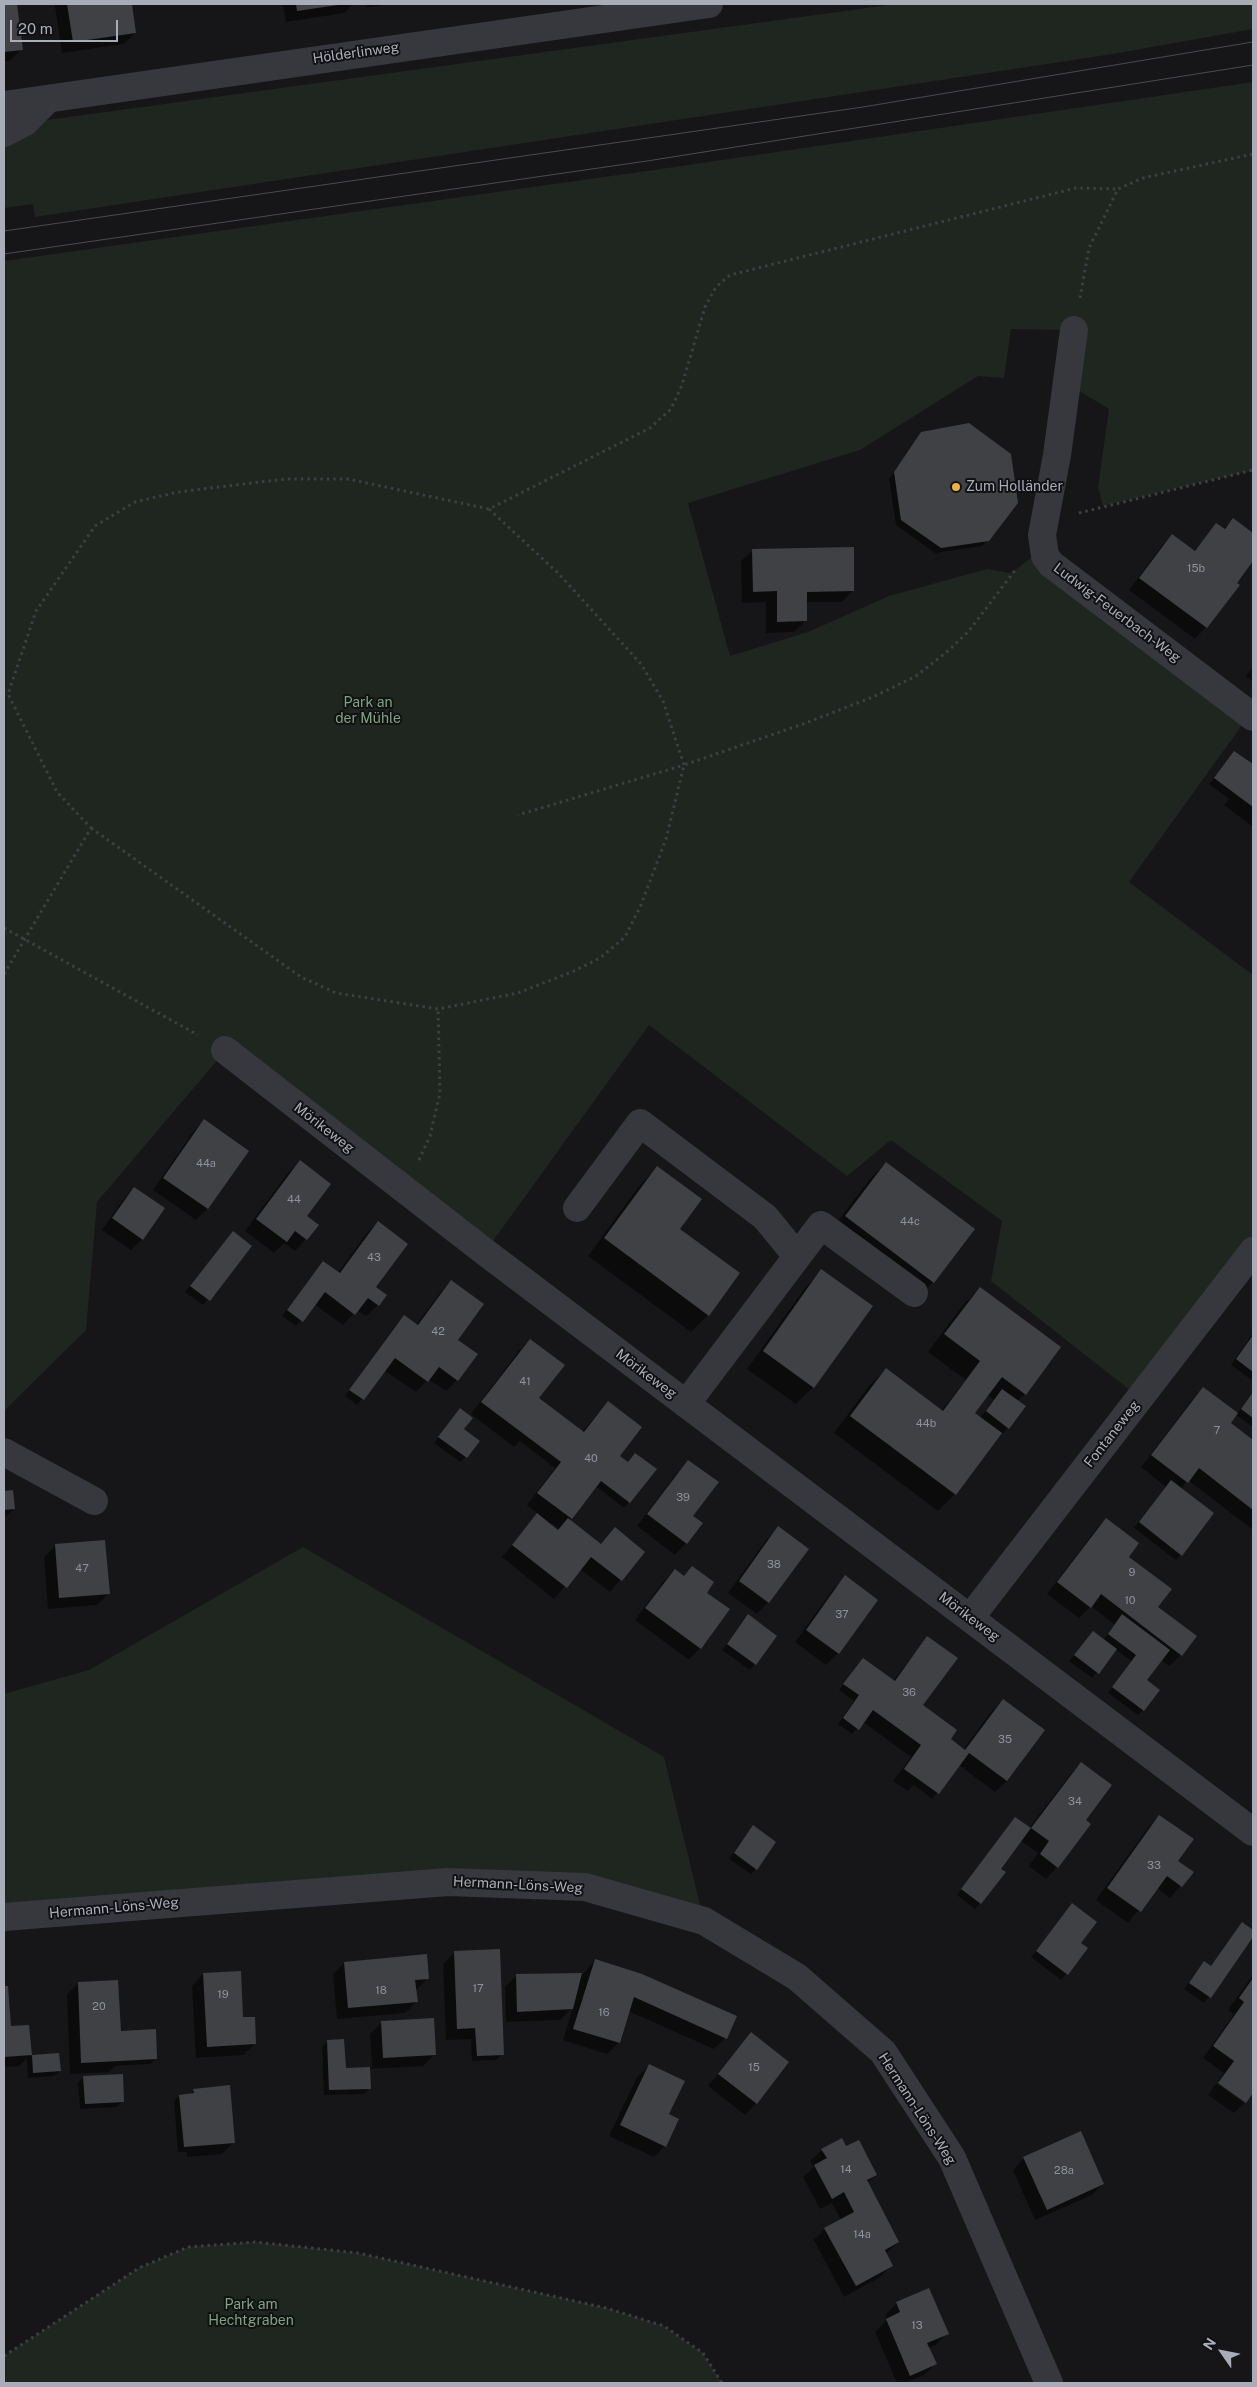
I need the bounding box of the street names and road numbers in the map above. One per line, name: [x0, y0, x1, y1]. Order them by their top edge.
street label: Hölderlinweg: [312, 39, 400, 67]
street label: Ludwig-Feuerbach-Weg: [1050, 560, 1184, 666]
street label: Mörikeweg: [290, 1099, 358, 1157]
street label: Mörikeweg: [612, 1346, 680, 1402]
street label: Fontaneweg: [1081, 1397, 1143, 1471]
street label: Mörikeweg: [935, 1589, 1003, 1645]
street label: Hermann-Löns-Weg: [453, 1873, 583, 1897]
street label: Hermann-Löns-Weg: [48, 1894, 180, 1922]
street label: Hermann-Löns-Weg: [875, 2050, 959, 2168]

